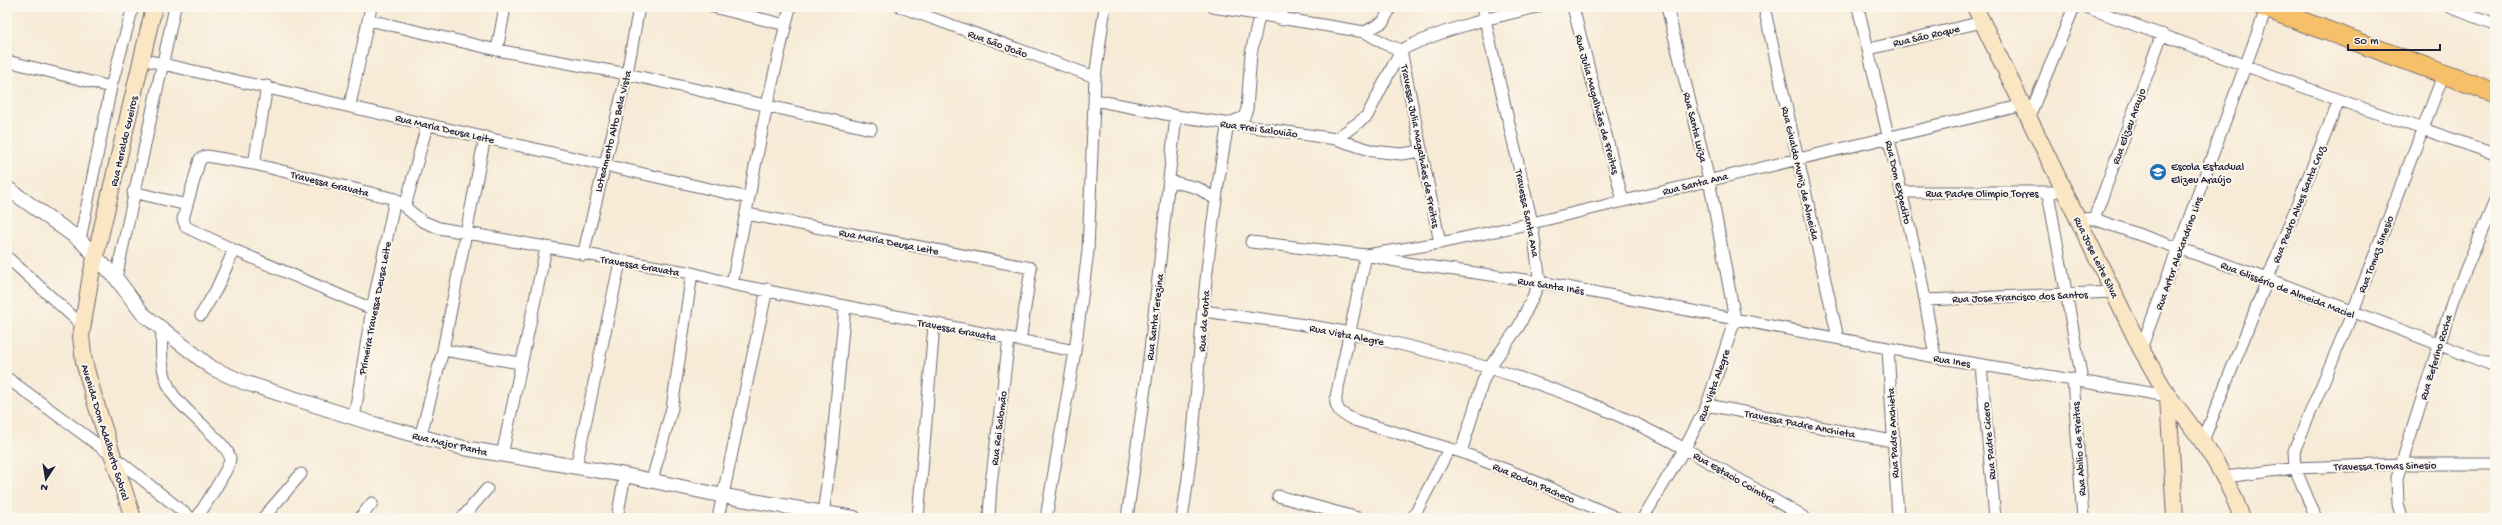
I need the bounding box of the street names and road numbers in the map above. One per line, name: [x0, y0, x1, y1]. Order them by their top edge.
street label: Rua São Roque: [1892, 23, 1961, 50]
street label: Rua São João: [966, 29, 1029, 61]
street label: Rua Julia Magalhães de Freitas: [1572, 33, 1621, 177]
street label: Travessa Julia Magalhães de Freitas: [1397, 63, 1441, 230]
street label: Loteamento Alto Bela Vista: [593, 69, 635, 194]
street label: Rua Elizeu Araujo: [2111, 87, 2149, 166]
street label: Rua Santa Luiza: [1680, 91, 1709, 165]
street label: Rua Heraldo Gueiros: [109, 94, 141, 188]
street label: Rua Givaldo Muniz de Almeida: [1778, 105, 1821, 242]
street label: Rua Maria Deusa Leite: [394, 113, 496, 147]
street label: Rua Frei Salovião: [1219, 119, 1299, 141]
street label: Rua Dom Expedito: [1882, 139, 1913, 226]
street label: Rua Pedro Alves Santa Cruz: [2271, 143, 2329, 265]
street label: Travessa Santa Ana: [1511, 168, 1541, 259]
street label: Travessa Gravata: [288, 169, 371, 201]
street label: Rua Santa Ana: [1661, 171, 1730, 199]
street label: Rua Padre Olimpio Torres: [1925, 189, 2040, 201]
street label: Rua Artur Alexandrino Lins: [2154, 194, 2206, 312]
street label: Rua Tomaz SInesio: [2357, 214, 2397, 295]
street label: Rua Jose Leite Silva: [2070, 215, 2121, 301]
street label: Rua Maria Deusa Leite: [838, 227, 940, 259]
street label: Primeira Travessa Deusa Leite: [357, 240, 395, 377]
street label: Travessa Gravata: [598, 254, 681, 280]
street label: Rua Glissério de Almeida Maciel: [2219, 260, 2356, 322]
street label: Rua Santa Terezina: [1145, 272, 1167, 361]
street label: Rua Santa Inês: [1517, 276, 1586, 298]
street label: Rua da Gruta: [1197, 289, 1213, 352]
street label: Rua Jose Francisco dos Santos: [1952, 290, 2089, 306]
street label: Rua Zeferino Rocha: [2417, 312, 2456, 402]
street label: Travessa Gravata: [915, 317, 998, 345]
street label: Rua Vista Alegre: [1308, 323, 1385, 349]
street label: Rua Vista Alegre: [1696, 348, 1734, 423]
street label: Rua Ines: [1932, 353, 1972, 371]
street label: Avenida Dom Adalberto Sobral: [78, 363, 131, 503]
street label: Rua Padre Anchieta: [1886, 387, 1902, 478]
street label: Rua Rei Salomão: [989, 390, 1011, 466]
street label: Rua Abilio de Freitas: [2071, 400, 2089, 496]
street label: Rua Padre Cicero: [1981, 401, 1999, 480]
street label: Travessa Padre Anchieta: [1742, 408, 1857, 442]
street label: Rua Major Panta: [411, 430, 489, 460]
street label: Rua Estacio Coimbra: [1691, 450, 1778, 508]
street label: Travessa Tomas Sinesio: [2333, 460, 2437, 474]
street label: Rua Rodon Pacheco: [1490, 461, 1576, 507]

